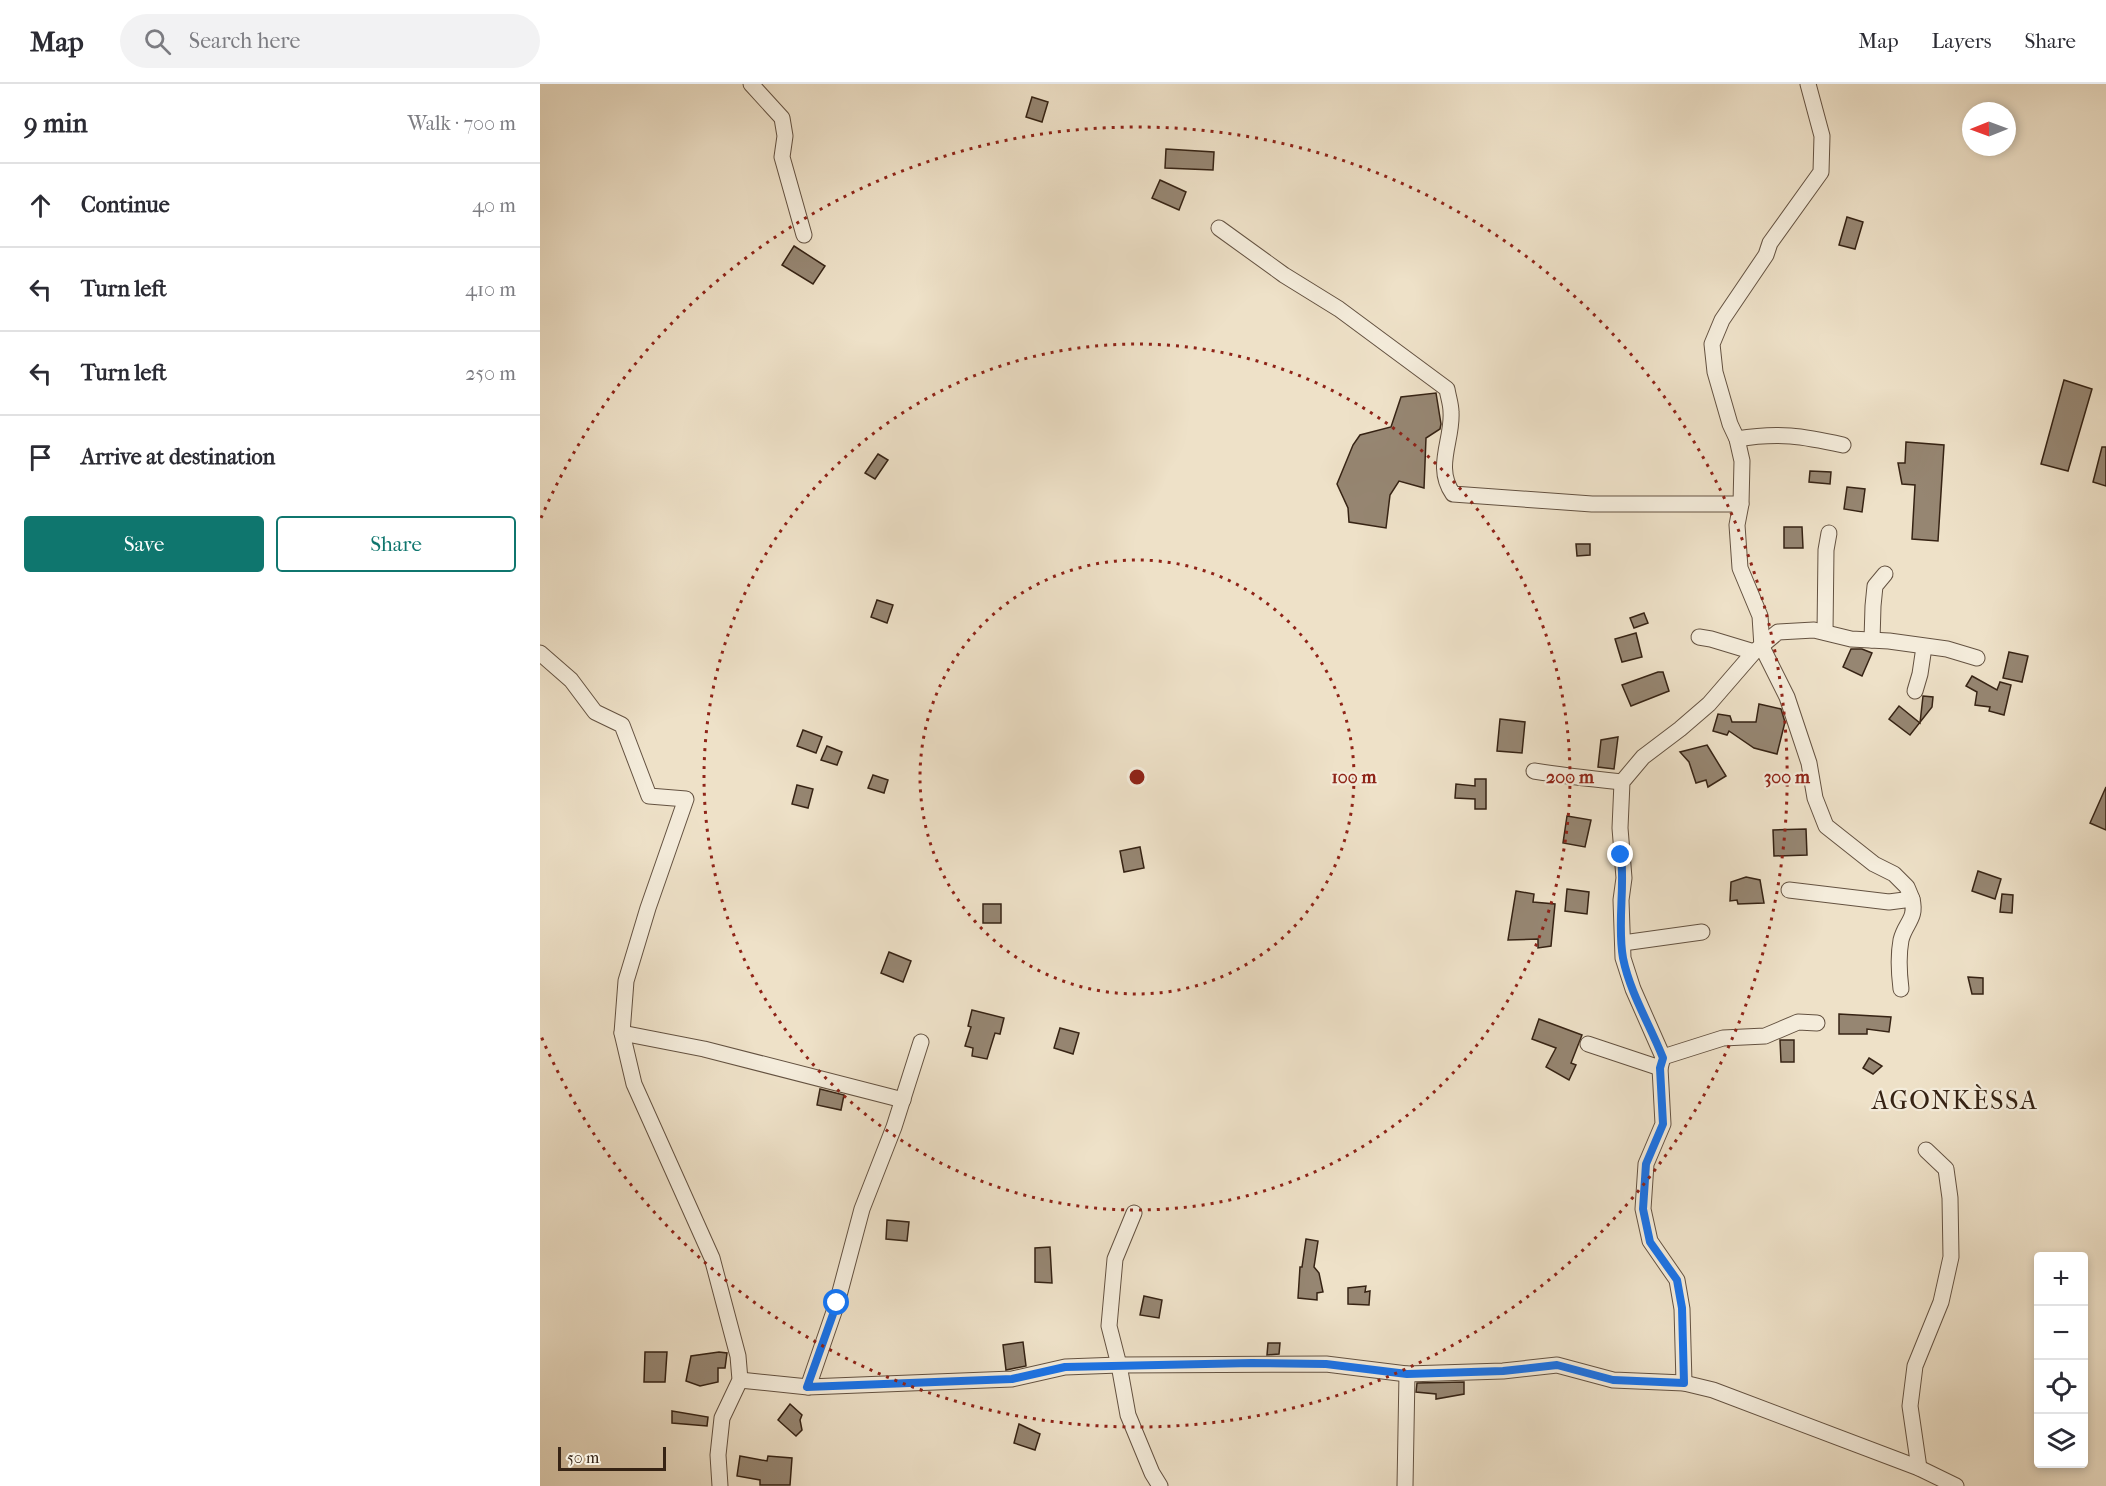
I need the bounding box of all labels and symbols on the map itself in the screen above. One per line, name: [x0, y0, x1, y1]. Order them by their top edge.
north arrow: [1962, 102, 2016, 156]
centre of rings: [1127, 767, 1147, 787]
text: 100 m: [1331, 767, 1378, 788]
text: 200 m: [1546, 767, 1595, 788]
text: 300 m: [1764, 767, 1811, 788]
route end: [1607, 841, 1633, 867]
district label: AGONKÈSSA: [1871, 1084, 2038, 1116]
route start: [823, 1289, 849, 1315]
scale bar: [558, 1444, 666, 1472]

